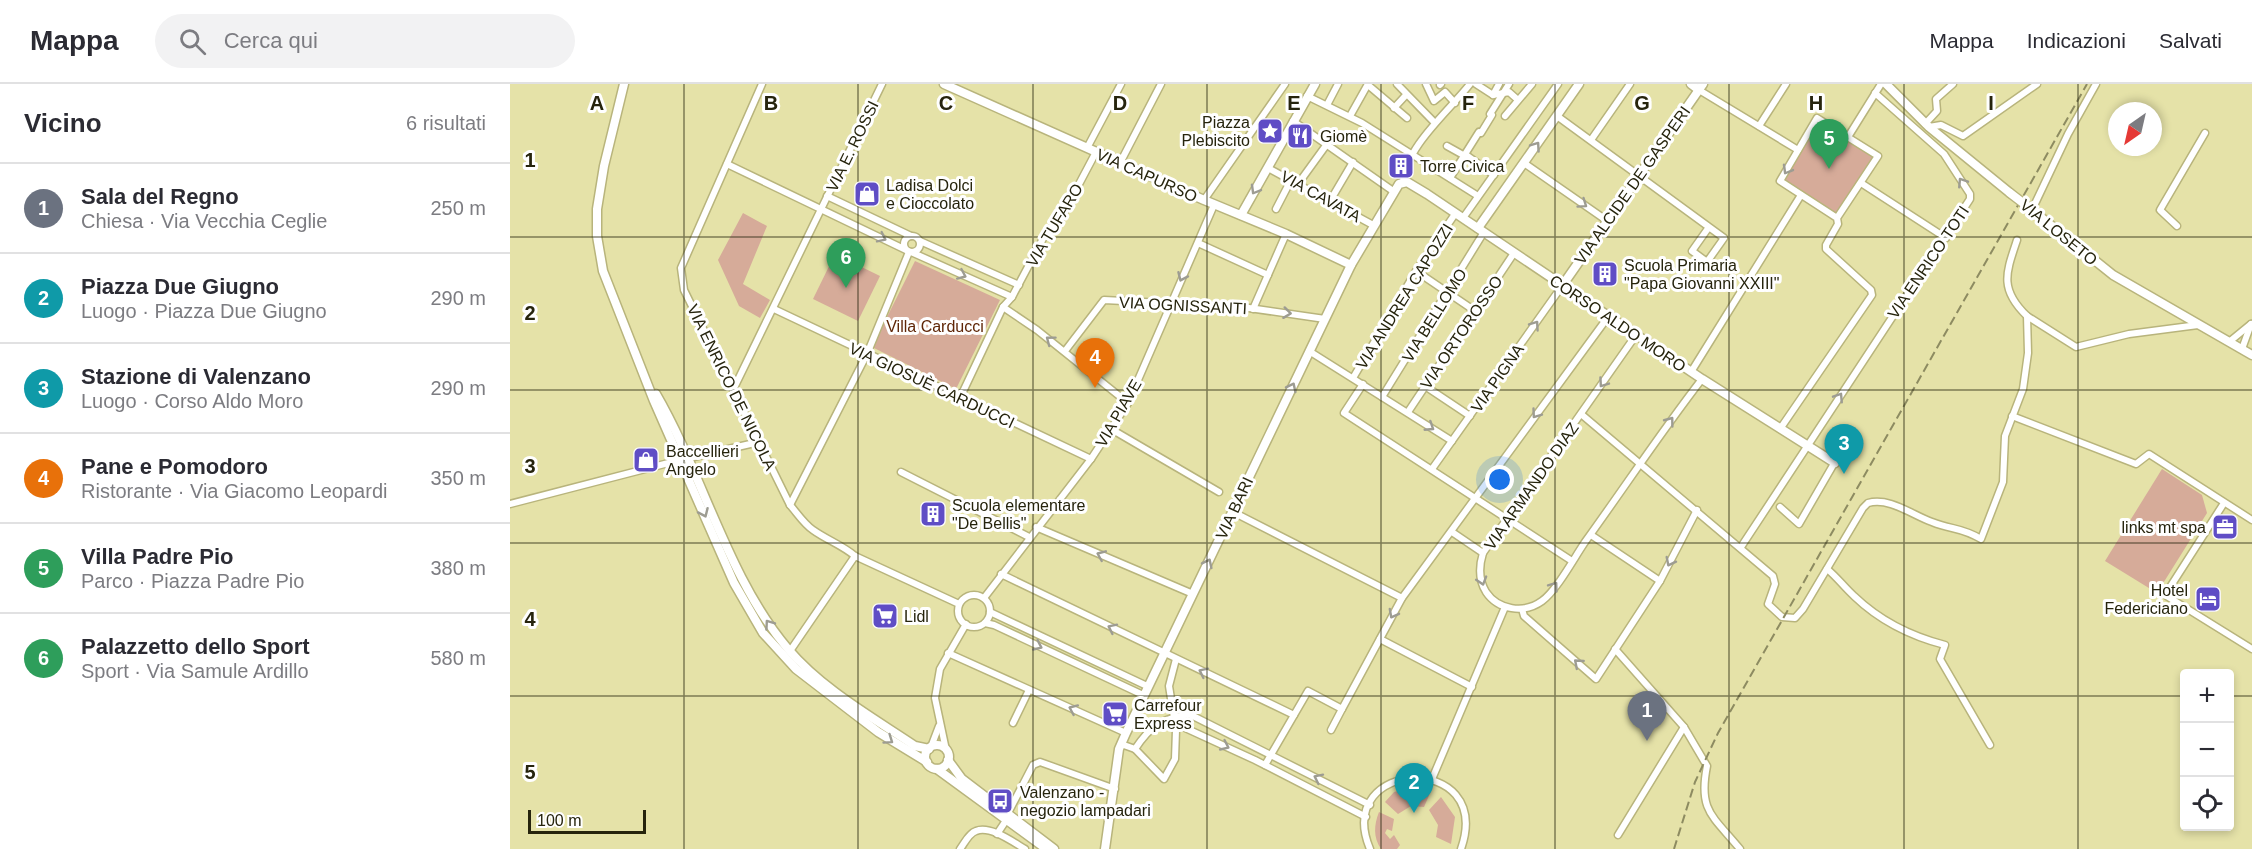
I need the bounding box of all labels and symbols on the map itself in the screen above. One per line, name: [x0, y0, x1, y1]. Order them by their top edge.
text: A: [590, 92, 604, 114]
text: B: [764, 92, 778, 114]
text: C: [939, 92, 953, 114]
text: D: [1113, 92, 1127, 114]
text: E: [1287, 92, 1301, 114]
text: F: [1462, 92, 1474, 114]
text: H: [1809, 92, 1823, 114]
text: I: [1988, 92, 1994, 114]
street label: VIA E. ROSSI: [823, 98, 882, 194]
street label: VIA ALCIDE DE GASPERI: [1570, 102, 1694, 268]
north arrow: [2108, 102, 2162, 156]
place label: Piazza Plebiscito: [1182, 114, 1250, 149]
place icon: Piazza Plebiscito: [1255, 116, 1285, 146]
pin: 5: [1810, 120, 1848, 169]
restaurant icon: Giomè: [1285, 121, 1315, 151]
place label: Giomè: [1320, 128, 1367, 145]
one-way arrow: [1529, 142, 1540, 153]
street label: VIA CAPURSO: [1094, 146, 1200, 205]
text: 1: [524, 149, 536, 171]
building icon: Torre Civica: [1386, 151, 1416, 181]
place label: Torre Civica: [1420, 158, 1505, 175]
one-way arrow: [1783, 164, 1794, 174]
street label: VIA CAVATA: [1278, 168, 1364, 226]
place label: Ladisa Dolci e Cioccolato: [886, 177, 974, 212]
one-way arrow: [1958, 177, 1969, 188]
shop icon: Ladisa Dolci e Cioccolato: [852, 179, 882, 209]
street label: VIA TUFARO: [1023, 181, 1086, 270]
one-way arrow: [1251, 184, 1262, 194]
street label: VIA LOSETO: [2017, 196, 2101, 269]
one-way arrow: [1576, 197, 1587, 208]
street label: VIA ENRICO TOTI: [1884, 203, 1972, 322]
street label: VIA ANDREA CAPOZZI: [1353, 221, 1456, 372]
one-way arrow: [876, 231, 887, 243]
pin: 6: [826, 238, 866, 288]
place label: Scuola Primaria "Papa Giovanni XXIII": [1624, 257, 1779, 292]
building icon: Scuola Primaria "Papa Giovanni XXIII": [1590, 259, 1620, 289]
street label: VIA BELLOMO: [1399, 266, 1470, 365]
one-way arrow: [955, 267, 966, 279]
one-way arrow: [1177, 271, 1189, 282]
street label: VIA ORTOROSSO: [1417, 272, 1506, 392]
street label: CORSO ALDO MORO: [1547, 272, 1689, 375]
street label: VIA OGNISSANTI: [1119, 294, 1247, 317]
text: 2: [524, 302, 536, 324]
street label: VIA ENRICO DE NICOLA: [684, 302, 779, 473]
one-way arrow: [1282, 306, 1291, 319]
park label: Villa Carducci: [886, 318, 984, 335]
one-way arrow: [1528, 321, 1539, 332]
one-way arrow: [1046, 336, 1057, 347]
pin: 4: [1076, 338, 1114, 388]
street label: VIA GIOSUÈ CARDUCCI: [846, 339, 1018, 431]
street label: VIA PIGNA: [1468, 341, 1527, 416]
street label: VIA PIAVE: [1092, 376, 1145, 450]
one-way arrow: [1599, 377, 1610, 388]
one-way arrow: [1285, 382, 1297, 393]
one-way arrow: [1831, 393, 1843, 403]
one-way arrow: [1532, 408, 1543, 419]
one-way arrow: [1663, 416, 1674, 427]
one-way arrow: [1424, 419, 1435, 430]
street label: VIA ARMANDO DIAZ: [1481, 419, 1582, 553]
pin: 3: [1824, 424, 1864, 474]
place label: Baccellieri Angelo: [666, 443, 739, 478]
shop icon: Baccellieri Angelo: [631, 445, 661, 475]
text: 3: [524, 455, 536, 477]
your location: [1485, 465, 1514, 494]
street label: VIA BARI: [1213, 474, 1256, 542]
place label: Scuola elementare "De Bellis": [952, 497, 1086, 532]
building icon: Scuola elementare "De Bellis": [918, 499, 948, 529]
one-way arrow: [696, 507, 708, 518]
office icon: links mt spa: [2210, 512, 2240, 542]
place label: links mt spa: [2122, 519, 2206, 536]
one-way arrow: [1096, 550, 1107, 562]
one-way arrow: [1666, 556, 1677, 566]
one-way arrow: [1201, 558, 1213, 569]
one-way arrow: [1475, 576, 1488, 586]
one-way arrow: [1547, 581, 1558, 592]
place label: Hotel Federiciano: [2104, 582, 2188, 617]
hotel icon: Hotel Federiciano: [2193, 584, 2223, 614]
supermarket icon: Lidl: [870, 601, 900, 631]
text: 4: [524, 608, 536, 630]
place label: Lidl: [904, 608, 929, 625]
one-way arrow: [1389, 608, 1400, 618]
one-way arrow: [765, 619, 776, 630]
one-way arrow: [1108, 624, 1119, 635]
one-way arrow: [1032, 638, 1043, 650]
one-way arrow: [1574, 659, 1585, 670]
one-way arrow: [1199, 667, 1210, 679]
pin: 1: [1628, 692, 1666, 741]
place label: Carrefour Express: [1134, 697, 1202, 732]
supermarket icon: Carrefour Express: [1100, 699, 1130, 729]
one-way arrow: [1068, 704, 1079, 716]
one-way arrow: [883, 733, 894, 744]
one-way arrow: [1218, 738, 1229, 750]
text: 5: [524, 761, 536, 783]
pin: 2: [1394, 764, 1434, 813]
one-way arrow: [1313, 773, 1324, 785]
place label: Valenzano - negozio lampadari: [1020, 784, 1151, 819]
bus stop icon: Valenzano - negozio lampadari: [985, 786, 1015, 816]
scale bar: [528, 807, 646, 834]

